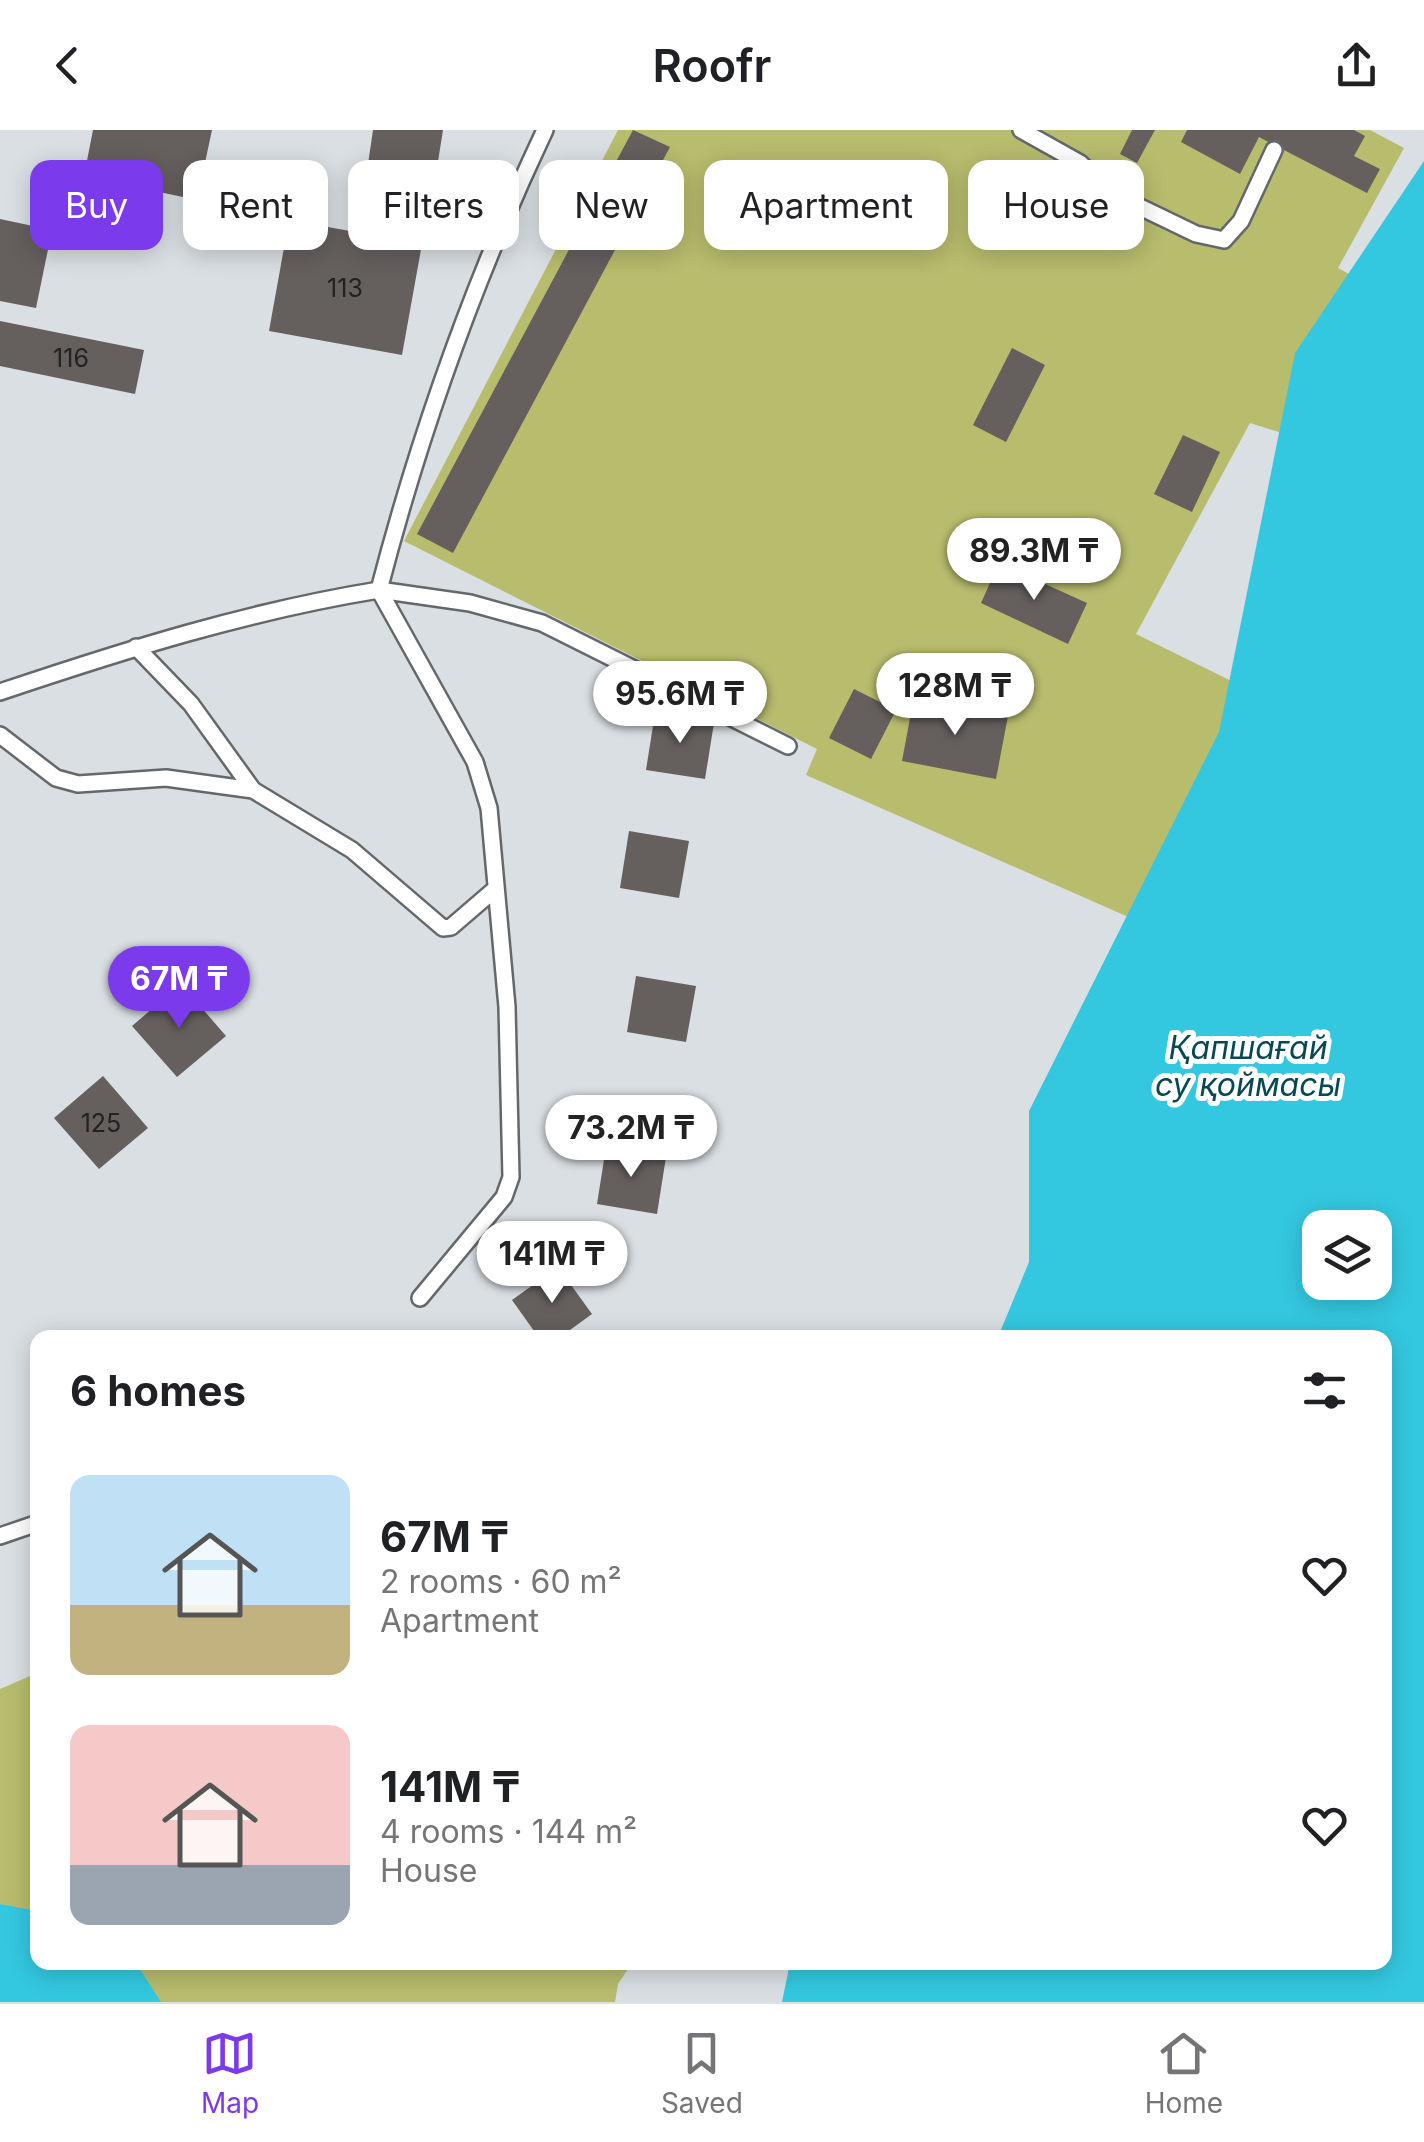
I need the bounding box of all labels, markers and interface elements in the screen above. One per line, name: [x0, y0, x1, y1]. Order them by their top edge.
icon: back: [40, 38, 95, 93]
text: Roofr: [653, 38, 771, 93]
icon: share: [1329, 38, 1384, 93]
chip: Buy: [30, 160, 163, 250]
chip: Rent: [183, 160, 328, 250]
chip: Filters: [348, 160, 519, 250]
chip: New: [539, 160, 684, 250]
chip: Apartment: [704, 160, 948, 250]
chip: House: [968, 160, 1144, 250]
house number: 113: [327, 273, 363, 303]
house number: 116: [53, 343, 89, 373]
pin: 89.3M ₸: [942, 518, 1126, 603]
text: 89.3M ₸: [969, 531, 1099, 570]
pin: 128M ₸: [874, 653, 1036, 738]
pin: 95.6M ₸: [588, 661, 772, 746]
text: 128M ₸: [898, 666, 1012, 705]
text: 95.6M ₸: [615, 674, 745, 713]
pin: 67M ₸: [109, 946, 249, 1031]
text: 67M ₸: [130, 959, 228, 998]
water label: Қапшағай су қоймасы: [1155, 1028, 1341, 1104]
pin: 73.2M ₸: [539, 1095, 723, 1180]
house number: 125: [81, 1108, 121, 1138]
text: 73.2M ₸: [567, 1108, 695, 1147]
map controls: [1302, 1210, 1392, 1300]
button: layers: [1302, 1210, 1392, 1300]
pin: 141M ₸: [471, 1221, 633, 1306]
text: 141M ₸: [499, 1234, 605, 1273]
icon: filters: [1297, 1363, 1352, 1418]
text: 6 homes: [70, 1365, 246, 1416]
text: 67M ₸: [380, 1511, 509, 1562]
icon: home: [150, 1515, 270, 1635]
icon: heart: [1297, 1548, 1352, 1603]
text: 2 rooms · 60 m²: [380, 1562, 622, 1601]
text: Apartment: [380, 1601, 539, 1640]
text: 141M ₸: [380, 1761, 520, 1812]
icon: home: [150, 1765, 270, 1885]
icon: heart: [1297, 1798, 1352, 1853]
text: 4 rooms · 144 m²: [380, 1812, 637, 1851]
text: House: [380, 1851, 477, 1890]
tab: Map: [201, 2026, 259, 2120]
tab: Saved: [661, 2026, 743, 2120]
tab: Home: [1145, 2026, 1223, 2120]

